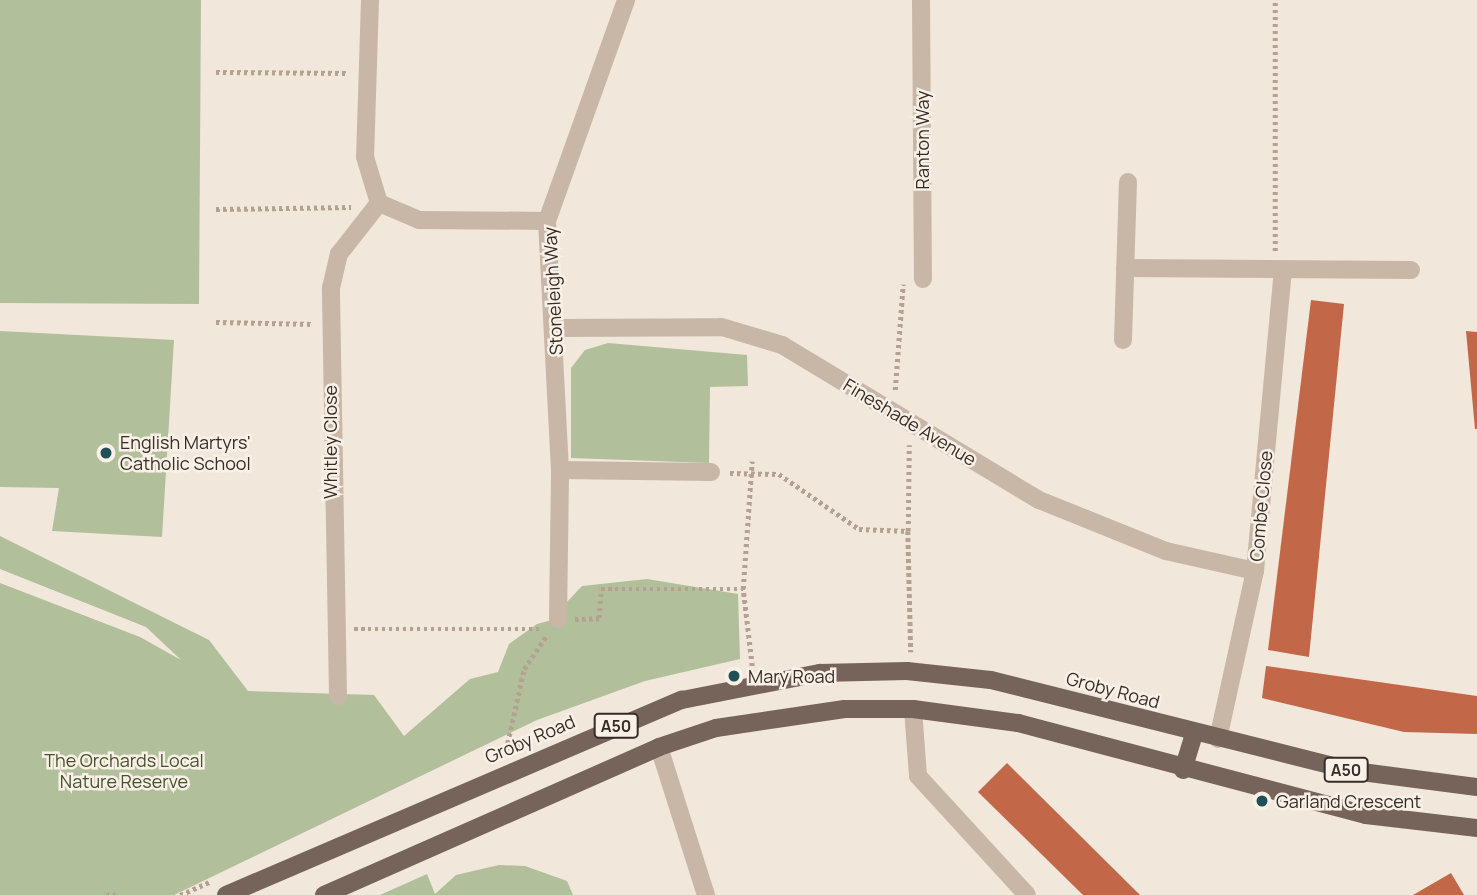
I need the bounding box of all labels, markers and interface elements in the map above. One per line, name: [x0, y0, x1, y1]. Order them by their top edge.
street label: Ranton Way: [911, 91, 933, 189]
street label: Stoneleigh Way: [539, 226, 567, 356]
street label: Fineshade Avenue: [840, 374, 980, 470]
street label: Whitley Close: [319, 385, 341, 499]
place label: English Martyrs' Catholic School: [120, 432, 251, 474]
marker: English Martyrs' Catholic School: [98, 445, 114, 461]
street label: Combe Close: [1245, 450, 1277, 562]
place label: Mary Road: [748, 665, 835, 687]
street label: Groby Road: [1064, 667, 1162, 713]
marker: Mary Road: [726, 668, 742, 684]
street label: Groby Road: [482, 710, 578, 768]
road number: A50: [593, 713, 639, 738]
park label: The Orchards Local Nature Reserve: [44, 750, 204, 792]
road number: A50: [1323, 758, 1369, 782]
place label: Garland Crescent: [1276, 790, 1421, 812]
marker: Garland Crescent: [1254, 793, 1270, 809]

